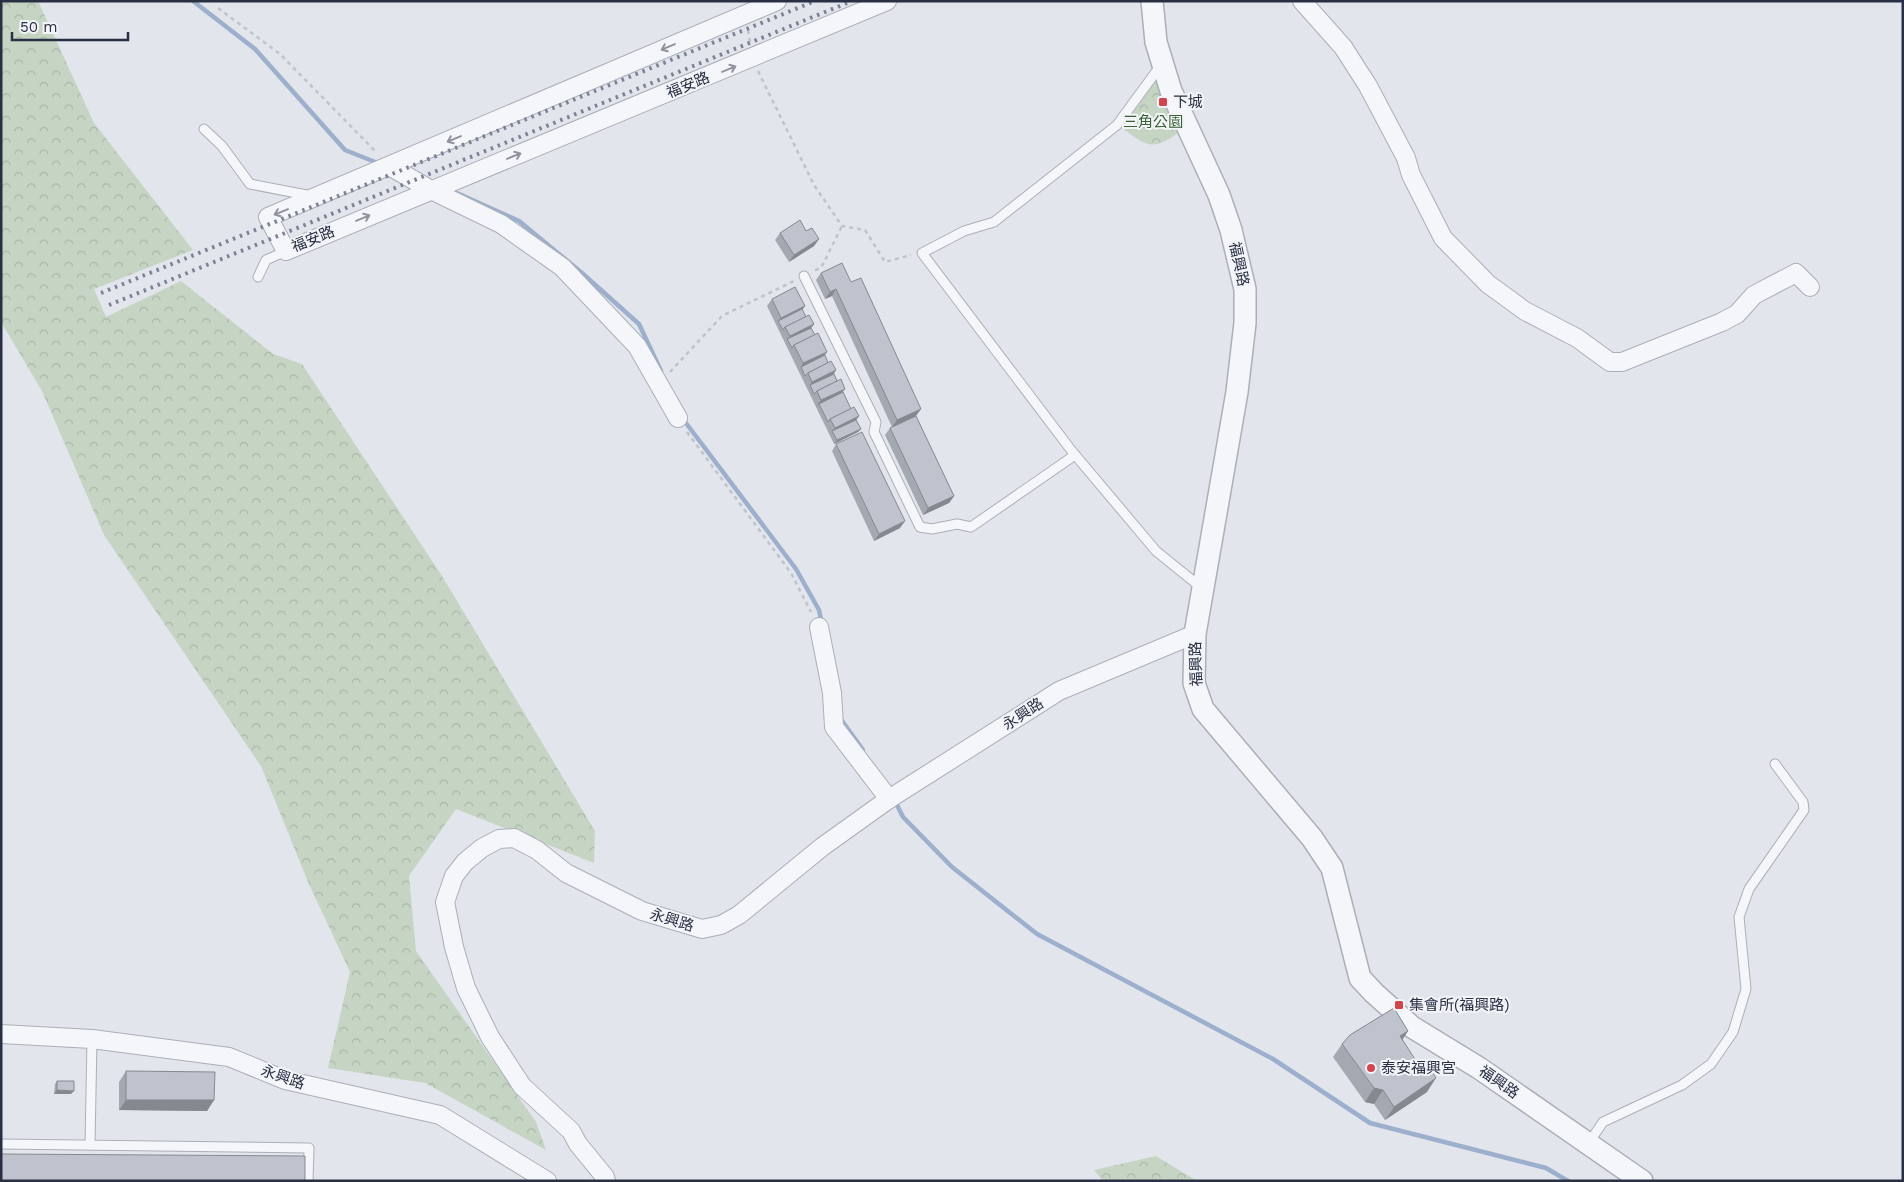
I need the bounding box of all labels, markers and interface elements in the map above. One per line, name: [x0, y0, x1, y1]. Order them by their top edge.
scale bar: [12, 10, 129, 42]
text: 50 m: [20, 18, 57, 36]
one-way arrow: [661, 43, 676, 53]
one-way arrow: [721, 63, 736, 73]
street label: 福安路: [664, 68, 712, 102]
place label: 下城: [1173, 93, 1203, 111]
marker: 下城: [1157, 96, 1169, 108]
park label: 三角公園: [1123, 113, 1183, 131]
one-way arrow: [447, 135, 462, 145]
one-way arrow: [506, 151, 521, 161]
one-way arrow: [274, 207, 289, 217]
one-way arrow: [356, 213, 371, 222]
street label: 福安路: [289, 222, 337, 256]
street label: 福興路: [1226, 240, 1252, 288]
street label: 福興路: [1186, 641, 1206, 687]
street label: 永興路: [999, 694, 1047, 734]
street label: 永興路: [648, 905, 696, 935]
place label: 集會所(福興路): [1409, 996, 1510, 1014]
marker: 集會所(福興路): [1393, 999, 1405, 1011]
place label: 泰安福興宮: [1381, 1059, 1456, 1077]
street label: 永興路: [259, 1061, 307, 1093]
marker: 泰安福興宮: [1365, 1062, 1377, 1074]
street label: 福興路: [1475, 1062, 1523, 1102]

